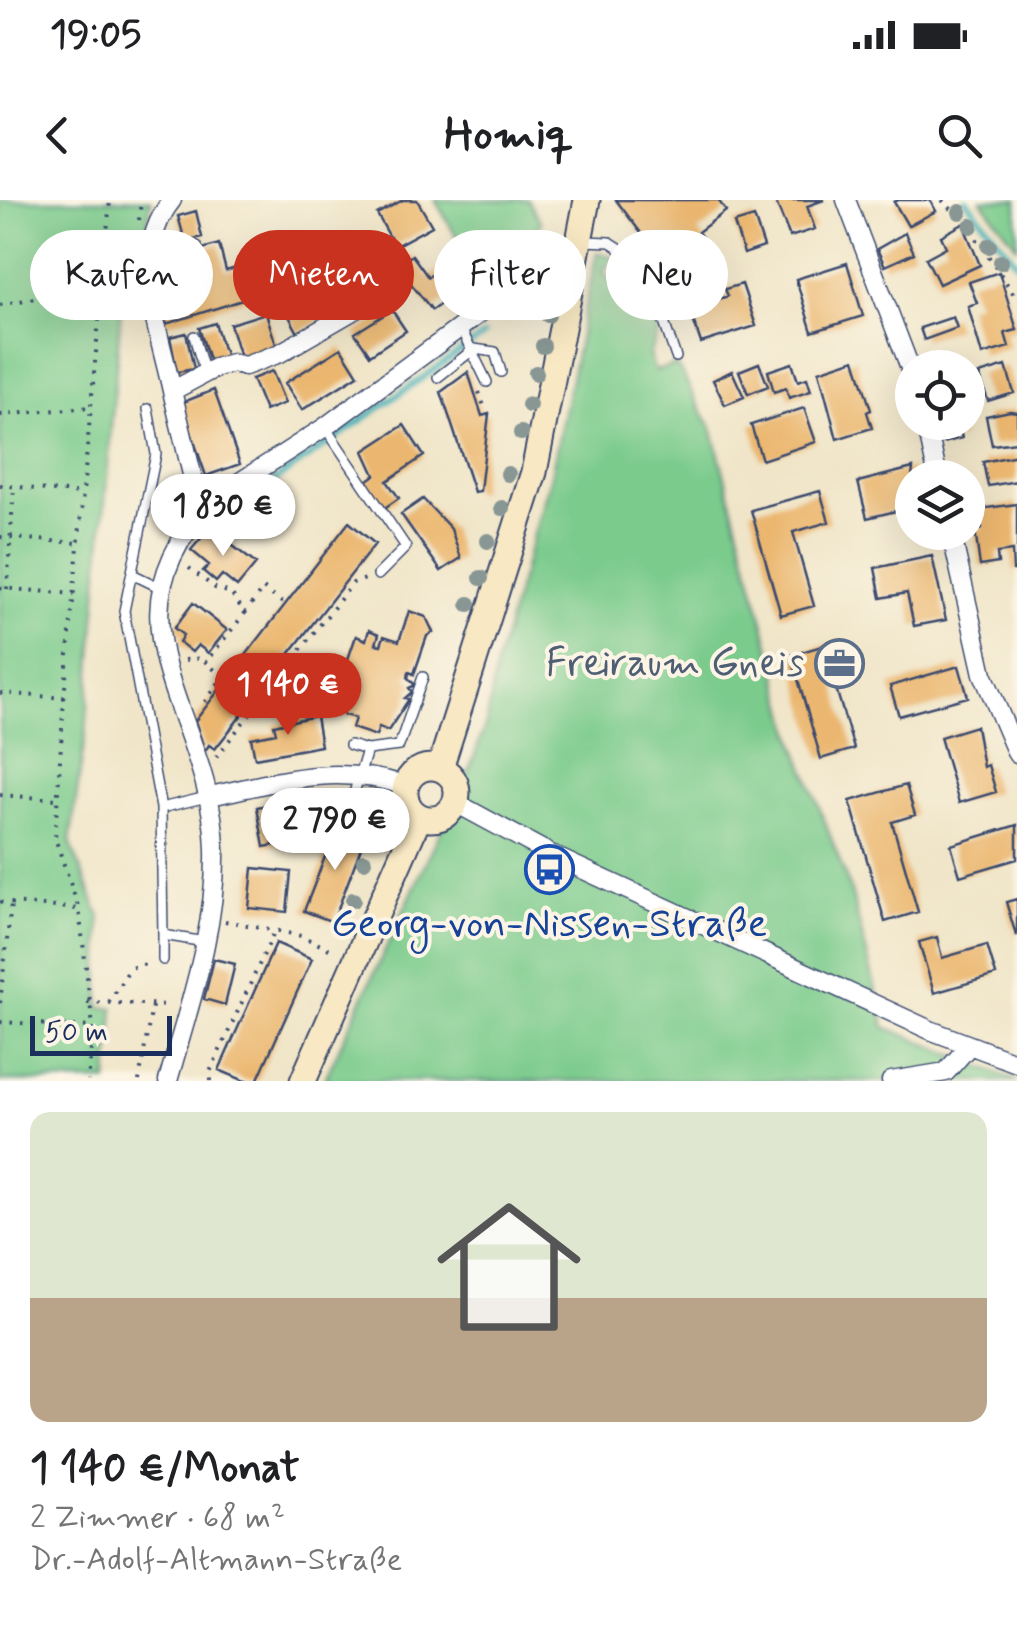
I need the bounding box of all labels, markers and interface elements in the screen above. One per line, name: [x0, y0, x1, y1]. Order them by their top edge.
text: 19:05: [50, 11, 141, 60]
text: Homiq: [444, 106, 573, 165]
icon: back: [30, 108, 85, 163]
icon: search: [932, 108, 987, 163]
chip: Kaufen: [30, 230, 213, 320]
chip: Mieten: [233, 230, 414, 320]
chip: Filter: [434, 230, 586, 320]
chip: Neu: [606, 230, 728, 320]
map controls: [895, 350, 985, 550]
button: locate: [895, 350, 985, 440]
button: layers: [895, 460, 985, 550]
pin: 1 830 €: [131, 474, 315, 559]
text: 1 830 €: [172, 485, 274, 527]
place label: Freiraum Gneis: [546, 638, 804, 690]
office icon: Freiraum Gneis: [813, 638, 865, 690]
pin: 1 140 €: [196, 653, 380, 738]
text: 1 140 €: [236, 664, 340, 706]
pin: 2 790 €: [243, 788, 427, 873]
text: 2 790 €: [283, 799, 387, 841]
bus stop icon: Georg-von-Nissen-Straße: [523, 844, 575, 896]
place label: Georg-von-Nissen-Straße: [331, 899, 767, 954]
scale bar: [30, 1011, 172, 1056]
text: 50 m: [45, 1015, 108, 1052]
icon: home: [419, 1177, 599, 1357]
text: 1 140 €/Monat: [30, 1442, 300, 1497]
text: 2 Zimmer · 68 m²: [30, 1497, 285, 1539]
text: Dr.-Adolf-Altmann-Straße: [30, 1539, 402, 1581]

